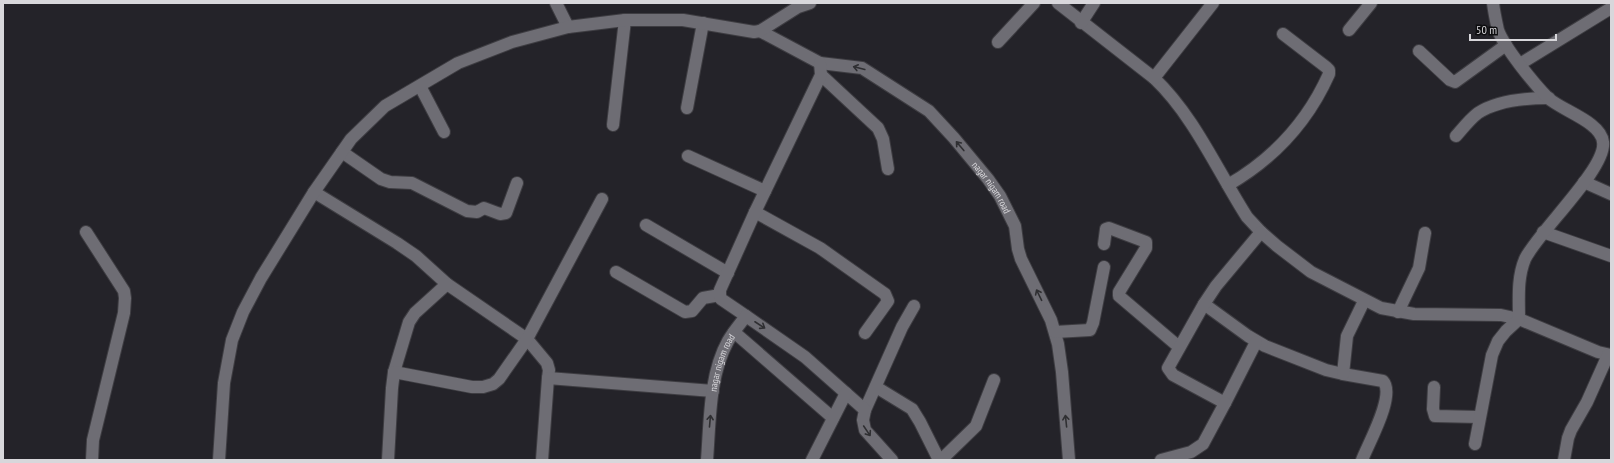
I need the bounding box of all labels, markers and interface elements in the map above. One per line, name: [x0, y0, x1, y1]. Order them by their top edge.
scale bar: [1470, 16, 1556, 42]
text: 50 m: [1476, 22, 1497, 37]
one-way arrow: [852, 63, 865, 71]
one-way arrow: [956, 140, 965, 151]
street label: nagar nigam road: [969, 159, 1014, 216]
one-way arrow: [1035, 290, 1042, 302]
one-way arrow: [754, 321, 765, 329]
street label: nagar nigam road: [707, 331, 738, 393]
one-way arrow: [707, 415, 714, 428]
one-way arrow: [1062, 415, 1070, 428]
one-way arrow: [863, 425, 871, 436]

